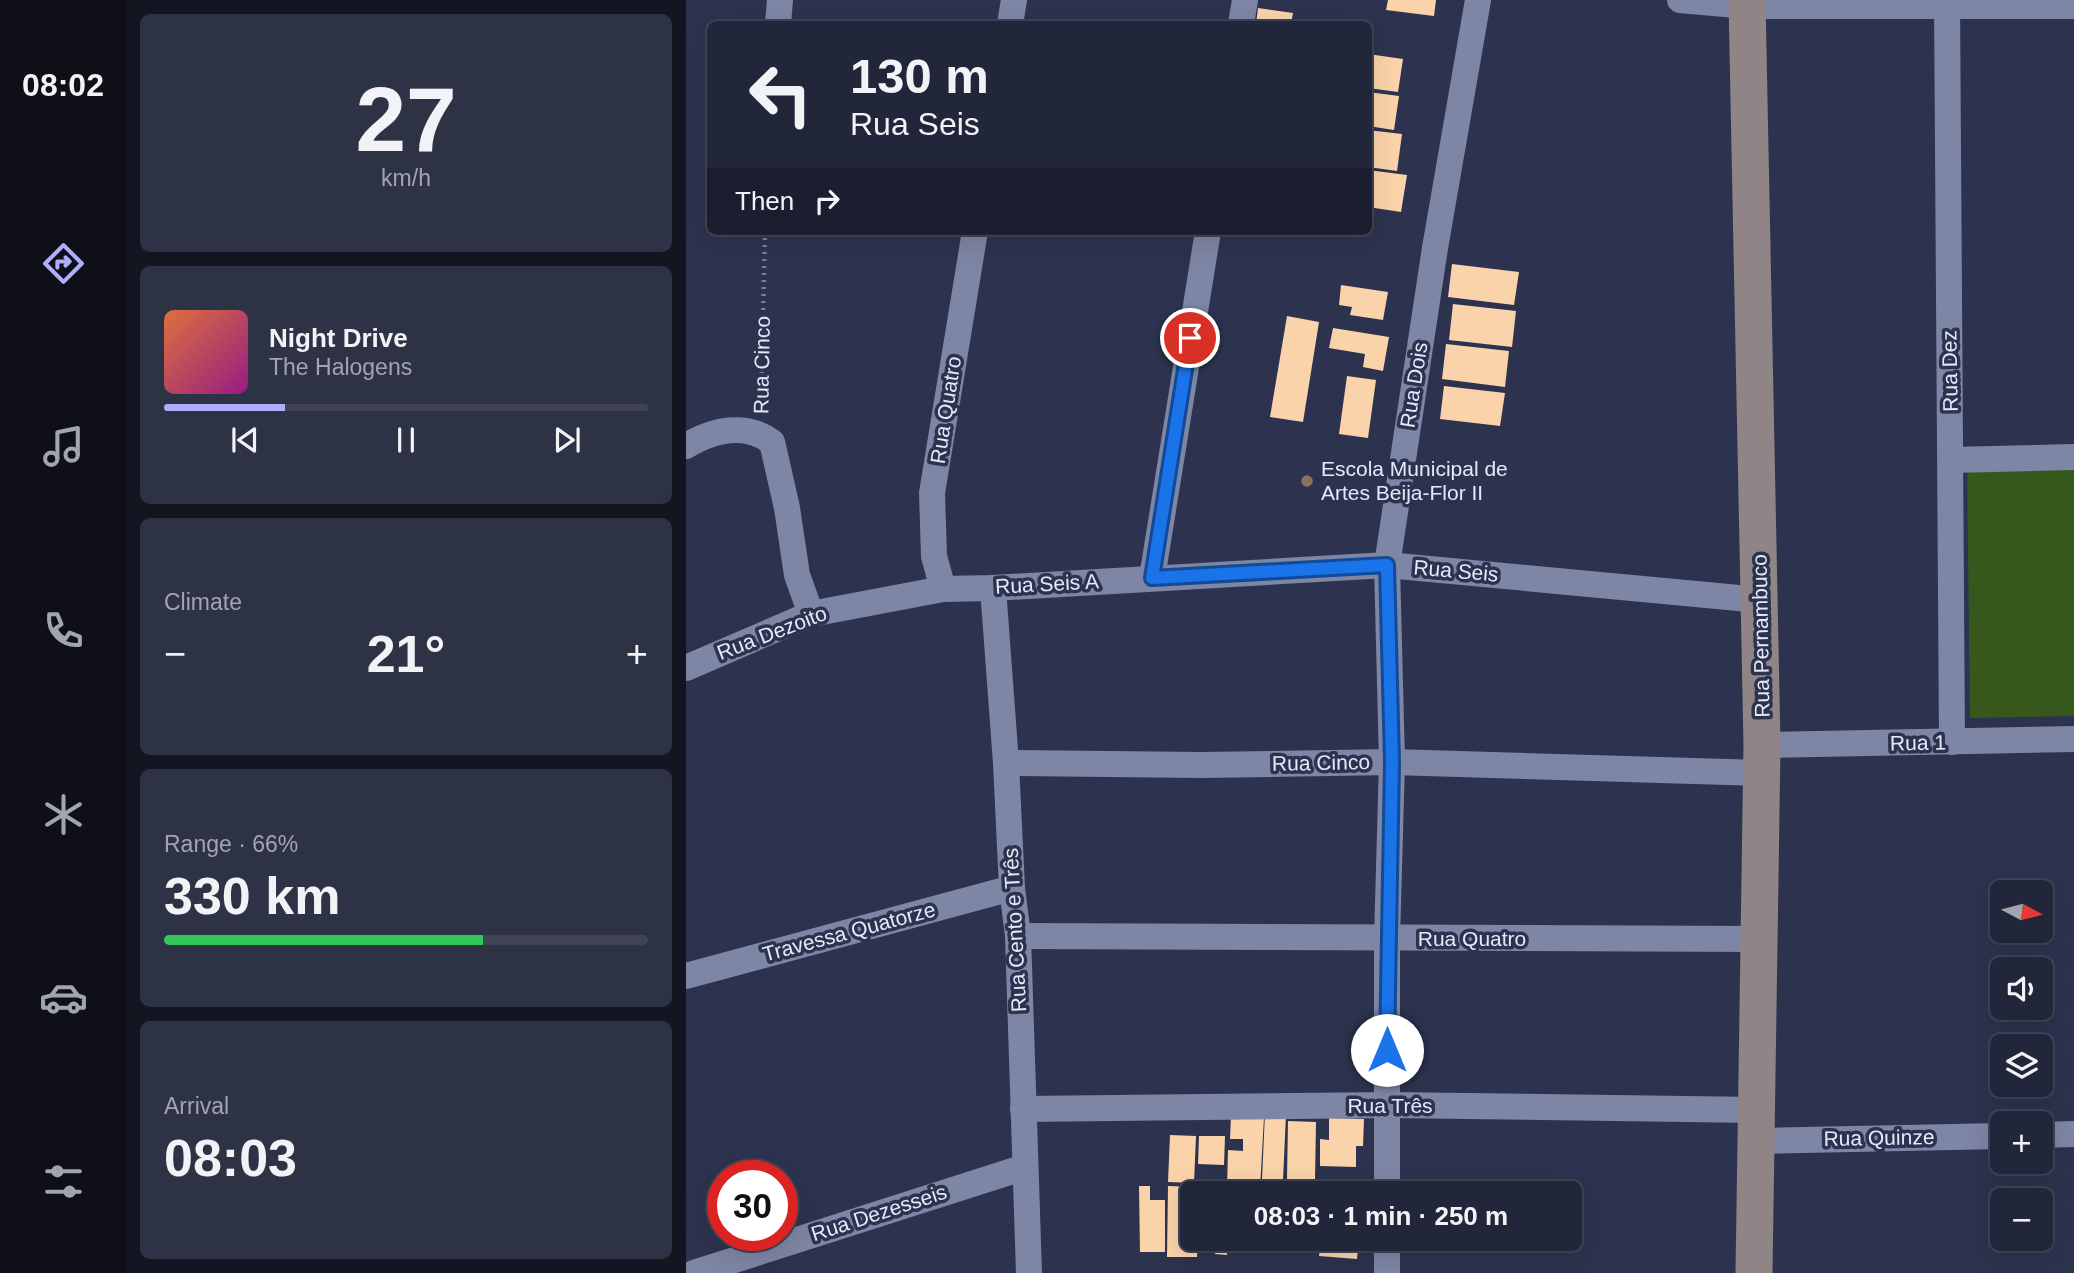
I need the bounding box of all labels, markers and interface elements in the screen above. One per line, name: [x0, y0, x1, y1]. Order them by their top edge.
icon: left: [735, 49, 826, 140]
text: 130 m: [850, 49, 989, 103]
text: 08:02: [22, 67, 104, 103]
text: 27: [355, 69, 457, 170]
text: Rua Seis: [850, 106, 980, 142]
text: km/h: [381, 165, 431, 191]
icon: right: [808, 182, 846, 220]
text: Then: [735, 186, 794, 216]
icon: directions: [39, 239, 88, 288]
pin: [1160, 308, 1220, 368]
street label: Rua Cinco: [749, 316, 774, 414]
icon: arrive: [1171, 319, 1209, 357]
text: Night Drive: [269, 323, 408, 353]
street label: Rua Dez: [1937, 330, 1962, 412]
street label: Rua Dois: [1395, 340, 1432, 429]
text: The Halogens: [269, 354, 412, 380]
street label: Rua Quatro: [926, 355, 965, 465]
icon: previous: [226, 421, 264, 459]
icon: pause: [387, 421, 425, 459]
icon: next: [548, 421, 586, 459]
icon: music: [39, 422, 88, 471]
place label: Escola Municipal de Artes Beija-Flor II: [1321, 457, 1508, 504]
marker: Escola Municipal de Artes Beija-Flor II: [1299, 473, 1315, 489]
street label: Rua Pernambuco: [1748, 554, 1773, 718]
street label: Rua Seis: [1413, 555, 1499, 586]
street label: Rua Seis A: [994, 569, 1099, 598]
text: Climate: [164, 589, 242, 615]
street label: Rua Dezoito: [714, 601, 830, 664]
icon: phone: [39, 606, 88, 655]
text: 21°: [367, 625, 445, 683]
text: −: [164, 633, 186, 675]
text: +: [626, 633, 648, 675]
street label: Rua 1: [1890, 731, 1946, 754]
street label: Rua Cinco: [1272, 750, 1370, 775]
icon: climate: [39, 790, 88, 839]
text: Range · 66%: [164, 831, 298, 857]
street label: Rua Cento e Três: [999, 847, 1030, 1013]
text: 330 km: [164, 867, 340, 925]
north arrow: [1990, 880, 2053, 943]
map controls: [1990, 880, 2053, 1251]
street label: Travessa Quatorze: [760, 897, 938, 966]
street label: Rua Quatro: [1418, 927, 1526, 950]
button: sound: [1990, 957, 2053, 1020]
icon: car: [39, 973, 88, 1022]
position arrow: [1350, 1013, 1424, 1087]
button: layers: [1990, 1034, 2053, 1097]
text: Arrival: [164, 1093, 229, 1119]
street label: Rua Três: [1347, 1094, 1433, 1117]
button: +: [1990, 1111, 2053, 1174]
street label: Rua Quinze: [1823, 1125, 1935, 1150]
text: 08:03: [164, 1129, 297, 1187]
icon: filters: [39, 1157, 88, 1206]
speed limit sign: 30: [707, 1160, 798, 1251]
street label: Rua Dezesseis: [808, 1180, 950, 1245]
button: −: [1990, 1188, 2053, 1251]
text: 08:03 · 1 min · 250 m: [1254, 1201, 1508, 1231]

